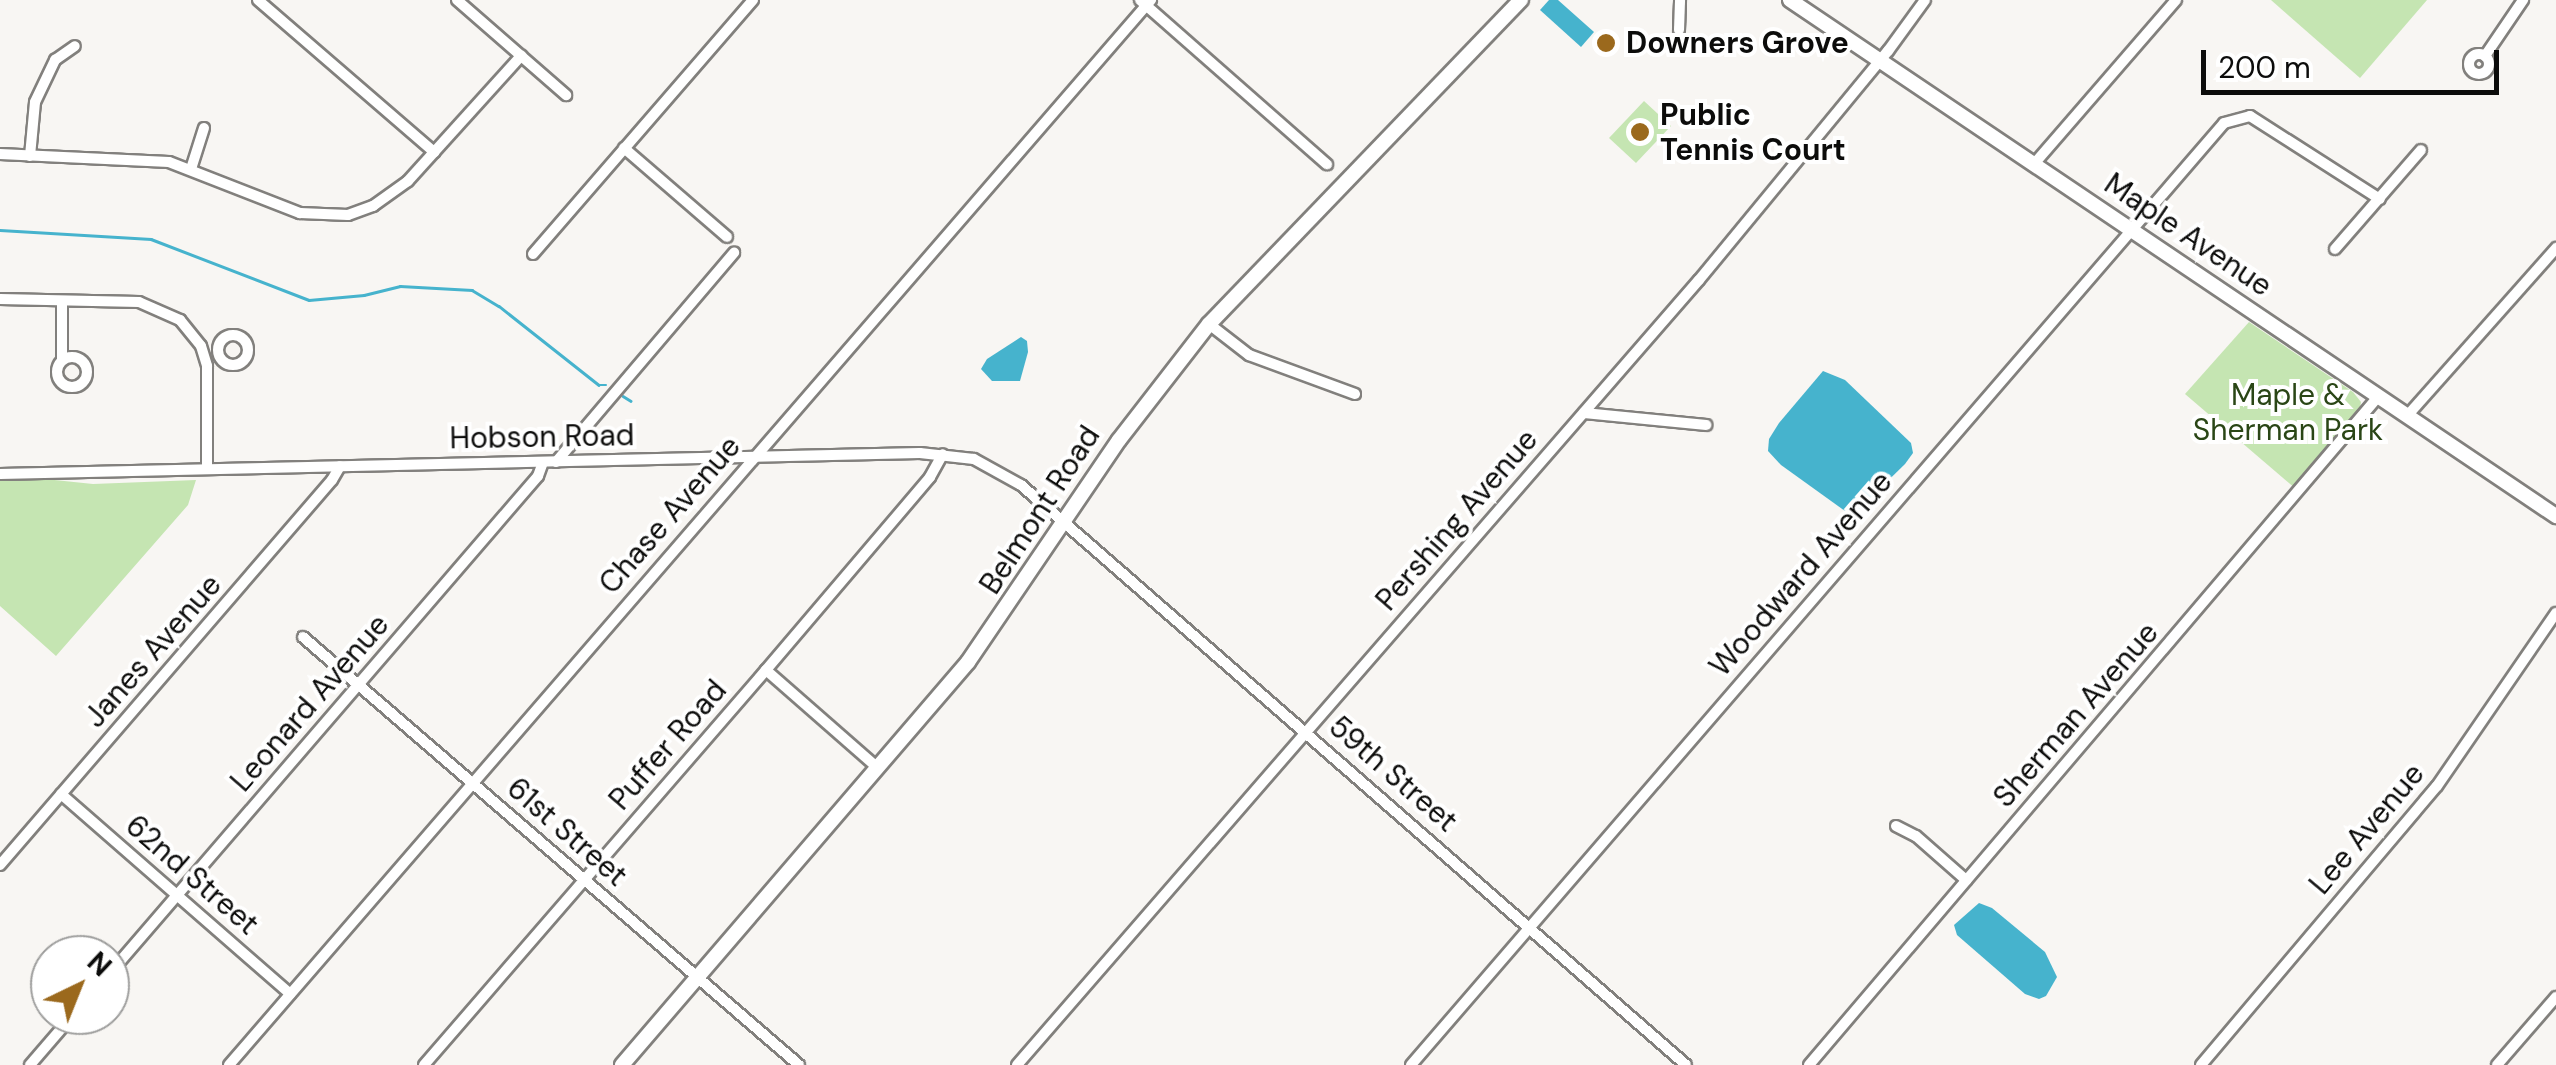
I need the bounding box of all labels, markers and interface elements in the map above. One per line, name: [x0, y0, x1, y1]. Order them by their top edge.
place label: Downers Grove: [1626, 25, 1849, 61]
scale bar: [2206, 30, 2504, 92]
marker: Downers Grove: [1595, 32, 1617, 54]
text: 200 m: [2218, 48, 2311, 87]
place label: Public Tennis Court: [1660, 97, 1846, 168]
marker: Public Tennis Court: [1629, 121, 1651, 143]
street label: Maple Avenue: [2098, 166, 2278, 304]
park label: Maple & Sherman Park: [2193, 377, 2383, 448]
street label: Hobson Road: [449, 417, 635, 457]
street label: Belmont Road: [972, 419, 1108, 601]
street label: Pershing Avenue: [1369, 422, 1545, 618]
street label: Chase Avenue: [592, 429, 748, 601]
street label: Woodward Avenue: [1702, 464, 1900, 684]
street label: Janes Avenue: [77, 567, 229, 735]
street label: Leonard Avenue: [223, 607, 397, 799]
street label: Sherman Avenue: [1986, 615, 2166, 815]
street label: Puffer Road: [602, 673, 734, 817]
street label: 59th Street: [1321, 708, 1465, 840]
street label: Lee Avenue: [2302, 756, 2432, 902]
street label: 61st Street: [500, 770, 634, 894]
street label: 62nd Street: [118, 807, 266, 943]
north arrow: [30, 935, 130, 1035]
text: N: [79, 944, 120, 985]

